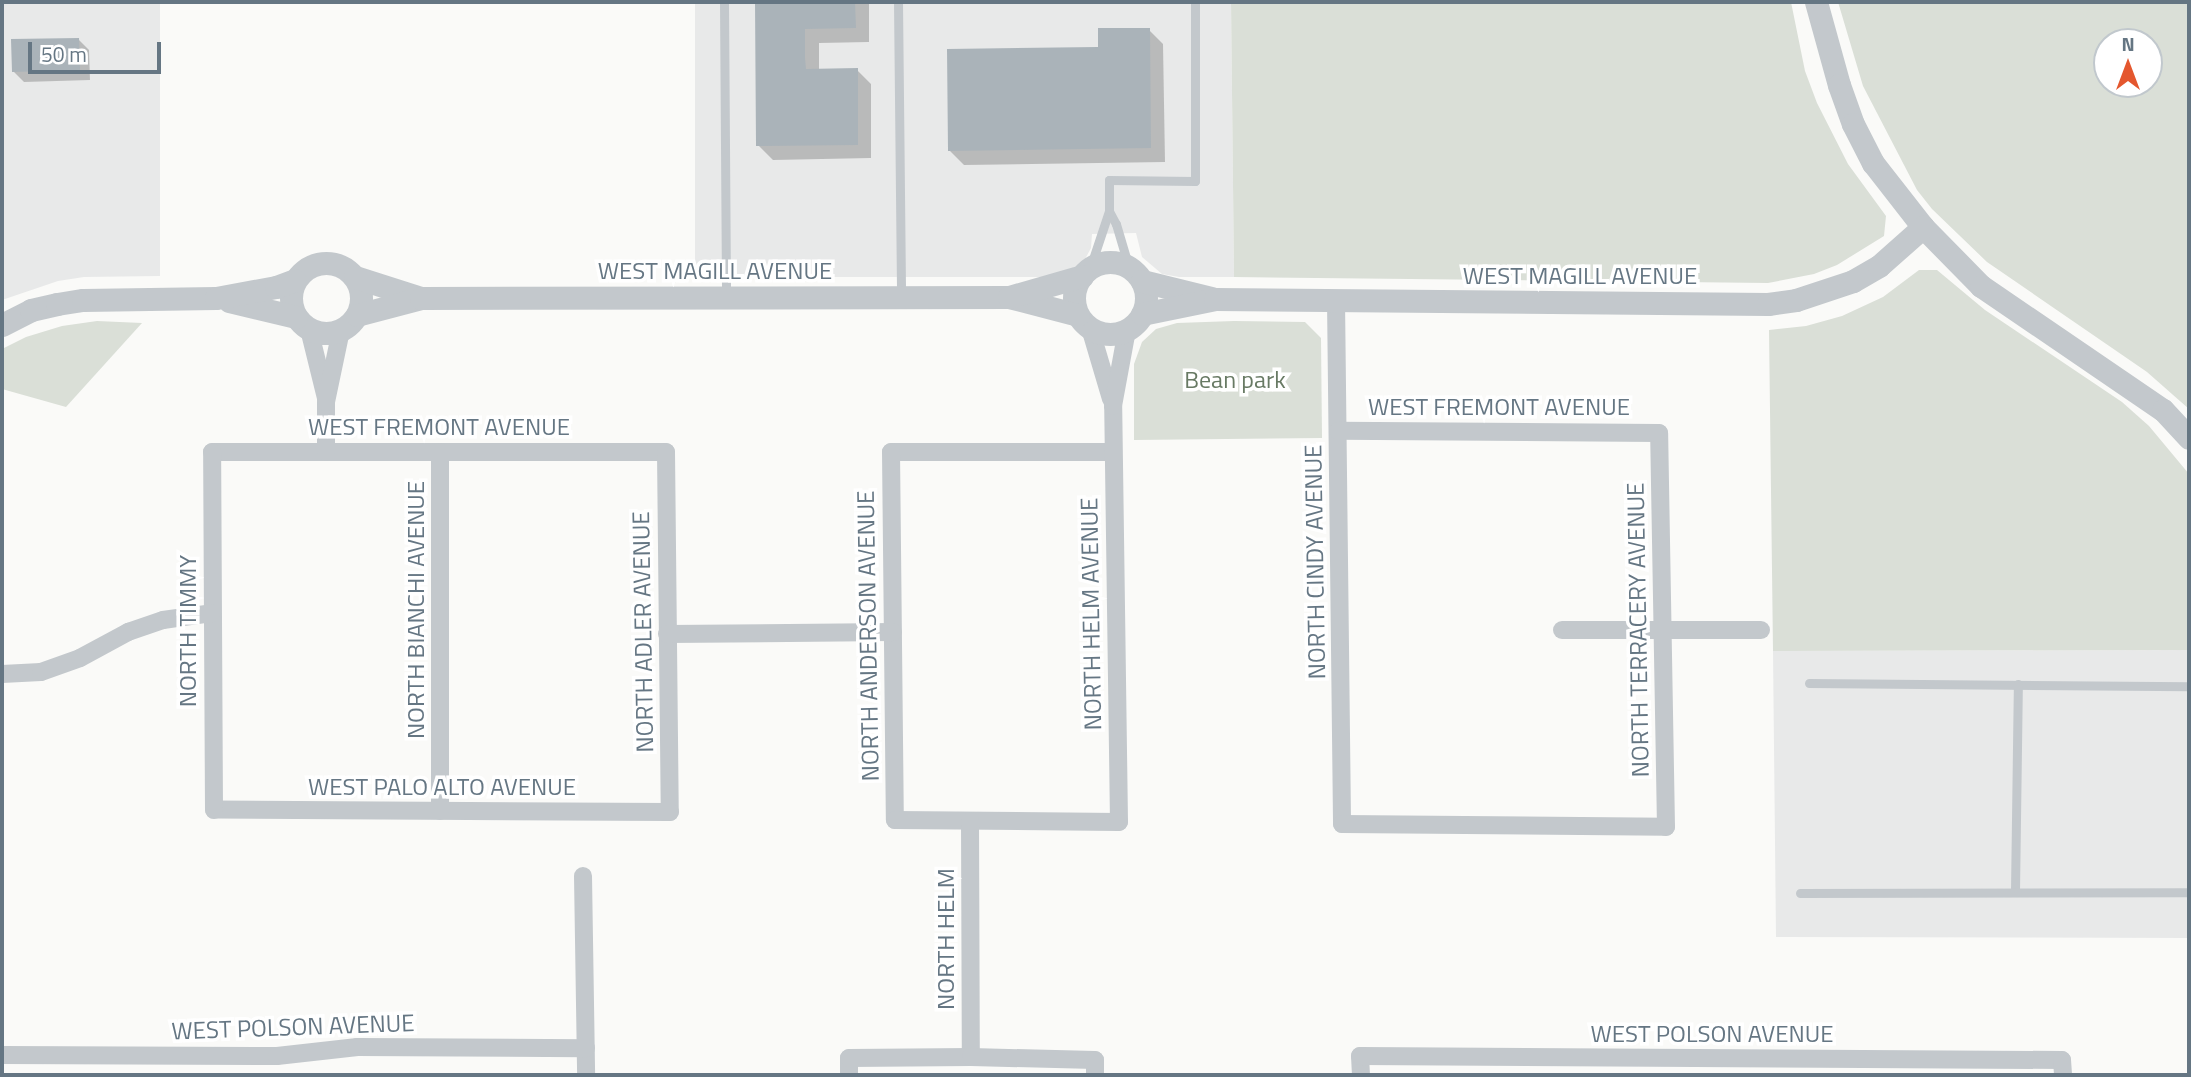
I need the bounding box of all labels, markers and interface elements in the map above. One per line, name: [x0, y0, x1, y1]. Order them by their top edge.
scale bar: [32, 28, 164, 72]
north arrow: [2093, 28, 2163, 98]
text: N: [2121, 29, 2135, 58]
text: 50 m: [41, 38, 87, 70]
street label: WEST MAGILL AVENUE: [598, 257, 832, 285]
street label: WEST MAGILL AVENUE: [1463, 262, 1697, 290]
park label: Bean park: [1184, 366, 1286, 394]
street label: WEST FREMONT AVENUE: [1368, 393, 1630, 421]
street label: WEST FREMONT AVENUE: [308, 413, 570, 441]
street label: NORTH CINDY AVENUE: [1299, 444, 1331, 680]
street label: NORTH BIANCHI AVENUE: [402, 481, 430, 739]
street label: NORTH TERRACERY AVENUE: [1621, 482, 1655, 778]
street label: NORTH ANDERSON AVENUE: [851, 490, 885, 782]
street label: NORTH HELM AVENUE: [1075, 497, 1107, 731]
street label: NORTH ADLER AVENUE: [626, 511, 660, 753]
street label: NORTH TIMMY: [174, 555, 202, 707]
street label: WEST PALO ALTO AVENUE: [308, 773, 576, 801]
street label: NORTH HELM: [932, 868, 960, 1010]
street label: WEST POLSON AVENUE: [171, 1008, 415, 1046]
street label: WEST POLSON AVENUE: [1590, 1020, 1834, 1048]

